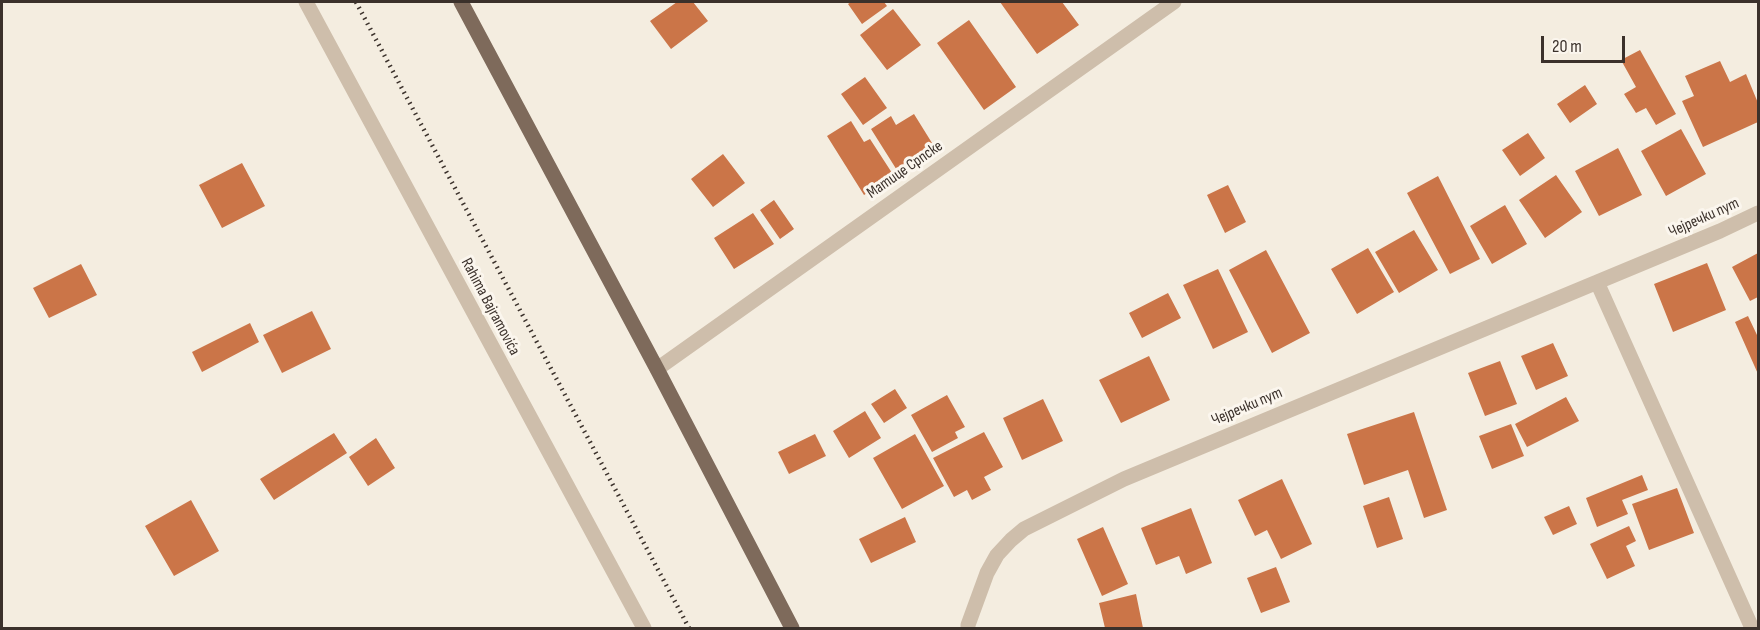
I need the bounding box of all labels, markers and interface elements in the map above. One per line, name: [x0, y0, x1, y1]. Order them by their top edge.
scale bar: [1544, 24, 1628, 62]
text: 20 m: [1552, 36, 1582, 57]
street label: Матице Српске: [863, 137, 947, 203]
street label: Чејречки пут: [1666, 194, 1742, 242]
street label: Rahima Bajramovića: [456, 255, 524, 359]
street label: Чејречки пут: [1209, 383, 1285, 431]

